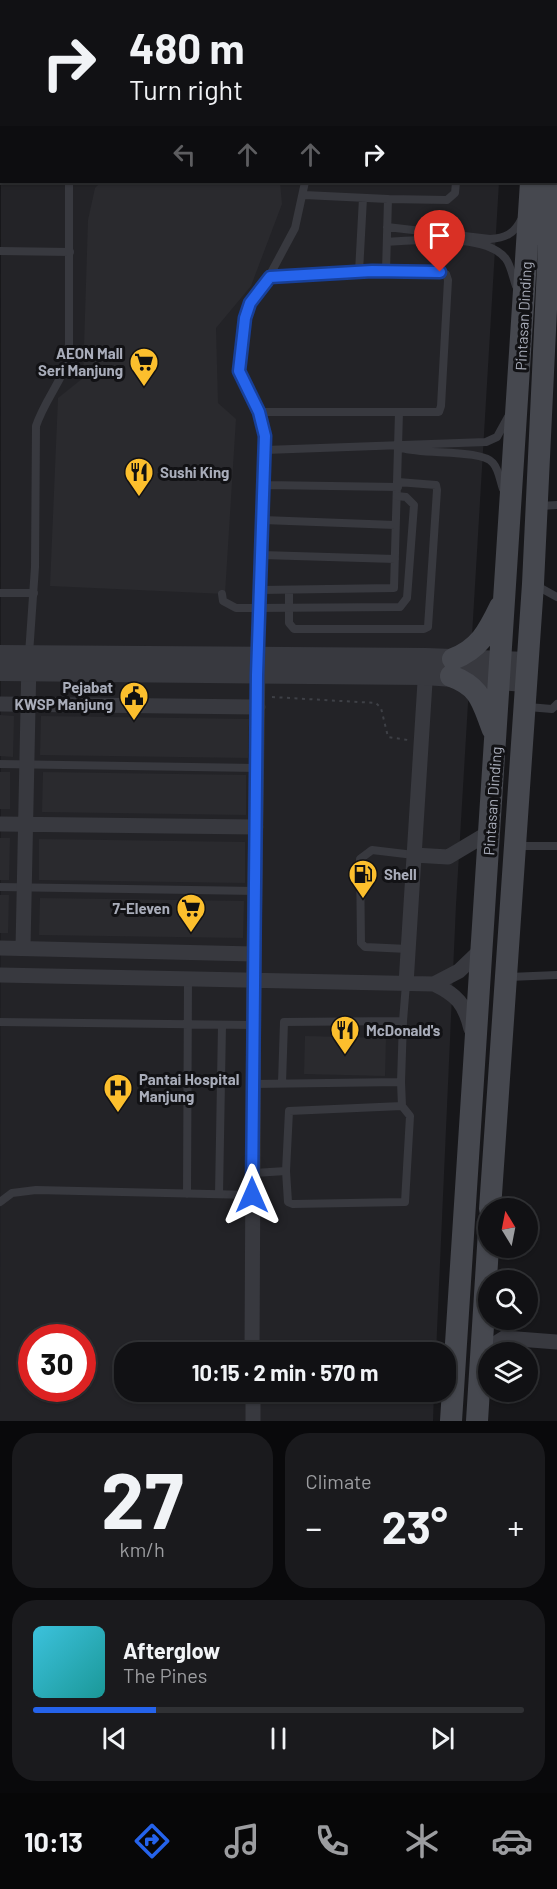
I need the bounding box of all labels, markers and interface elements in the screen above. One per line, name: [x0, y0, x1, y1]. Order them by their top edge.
text: 480 m: [129, 22, 245, 72]
icon: right: [30, 24, 108, 102]
text: Turn right: [129, 73, 243, 105]
icon: left: [168, 138, 201, 171]
icon: ahead: [231, 138, 264, 171]
icon: ahead: [294, 138, 327, 171]
icon: right: [357, 138, 390, 171]
pin: [414, 210, 465, 272]
icon: arrive: [423, 219, 456, 252]
street label: Pintasan Dinding: [511, 261, 535, 371]
place label: AEON Mall Seri Manjung: [38, 344, 123, 379]
supermarket icon: AEON Mall Seri Manjung: [128, 346, 160, 388]
restaurant icon: Sushi King: [123, 456, 155, 498]
place label: Sushi King: [160, 463, 229, 481]
place label: Pejabat KWSP Manjung: [15, 678, 113, 713]
public building icon: Pejabat KWSP Manjung: [118, 680, 150, 722]
street label: Pintasan Dinding: [479, 746, 505, 856]
fuel station icon: Shell: [347, 858, 379, 900]
place label: Shell: [384, 865, 417, 883]
supermarket icon: 7-Eleven: [175, 892, 207, 934]
place label: 7-Eleven: [113, 899, 170, 917]
restaurant icon: McDonald's: [329, 1014, 361, 1056]
place label: McDonald's: [366, 1021, 441, 1039]
place label: Pantai Hospital Manjung: [139, 1070, 239, 1105]
hospital icon: Pantai Hospital Manjung: [102, 1072, 134, 1114]
position arrow: [220, 1163, 284, 1227]
north arrow: [478, 1198, 538, 1258]
map controls: [478, 1198, 538, 1402]
button: search: [478, 1270, 538, 1330]
speed limit sign: 30: [18, 1324, 96, 1402]
button: layers: [478, 1342, 538, 1402]
text: 10:15 · 2 min · 570 m: [192, 1359, 378, 1385]
text: 27: [101, 1451, 183, 1545]
text: Climate: [306, 1469, 372, 1493]
text: 23°: [382, 1499, 448, 1553]
text: −: [306, 1507, 322, 1547]
text: +: [507, 1507, 524, 1547]
text: km/h: [120, 1537, 165, 1561]
text: Afterglow: [123, 1637, 220, 1663]
text: The Pines: [123, 1663, 207, 1687]
icon: previous: [98, 1722, 131, 1755]
icon: pause: [262, 1722, 295, 1755]
icon: next: [426, 1722, 459, 1755]
icon: directions: [131, 1820, 173, 1862]
icon: music: [221, 1820, 263, 1862]
icon: phone: [311, 1820, 353, 1862]
icon: climate: [401, 1820, 443, 1862]
icon: car: [491, 1820, 533, 1862]
text: 10:13: [24, 1825, 83, 1857]

